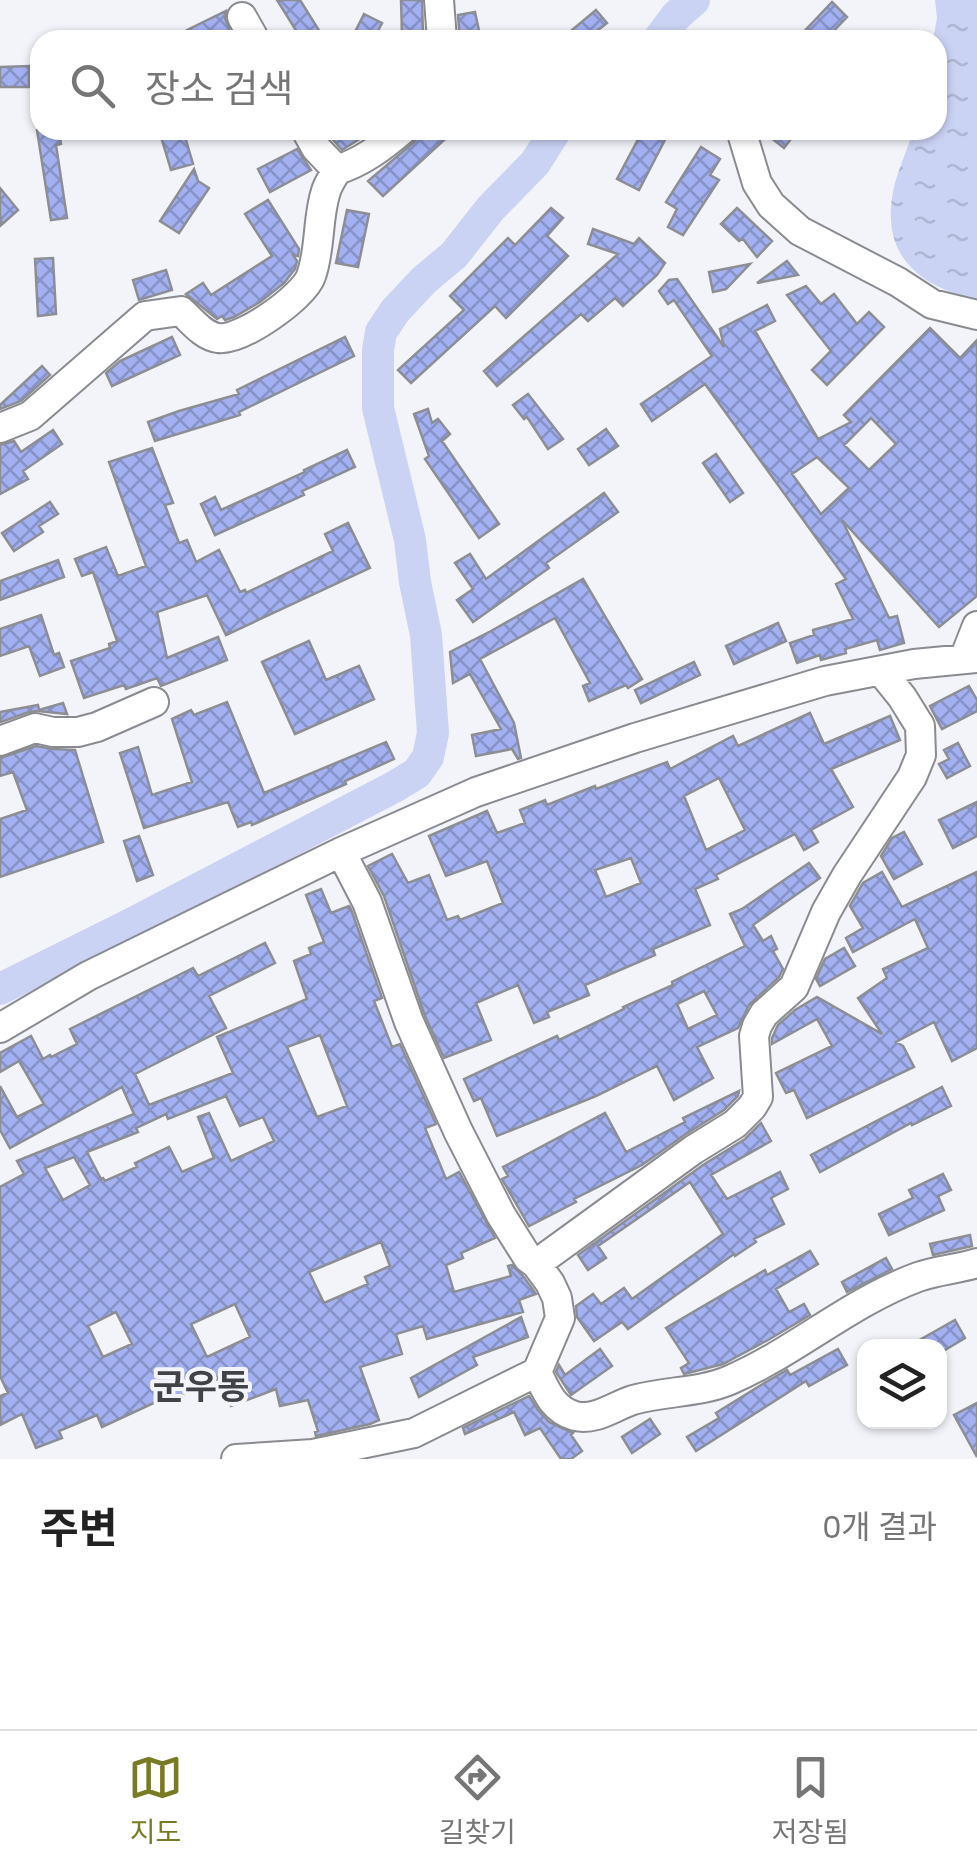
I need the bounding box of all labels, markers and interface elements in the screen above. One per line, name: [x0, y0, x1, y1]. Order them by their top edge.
search box: [30, 30, 947, 140]
icon: search: [65, 58, 120, 113]
text: 장소 검색: [145, 64, 293, 110]
map controls: [857, 1339, 947, 1429]
button: layers: [857, 1339, 947, 1429]
district label: 군우동: [153, 1364, 249, 1406]
text: 주변: [40, 1501, 117, 1551]
text: 0개 결과: [822, 1506, 937, 1544]
tab: 지도: [128, 1750, 183, 1850]
tab: 길찾기: [439, 1750, 516, 1850]
tab: 저장됨: [772, 1750, 849, 1850]

